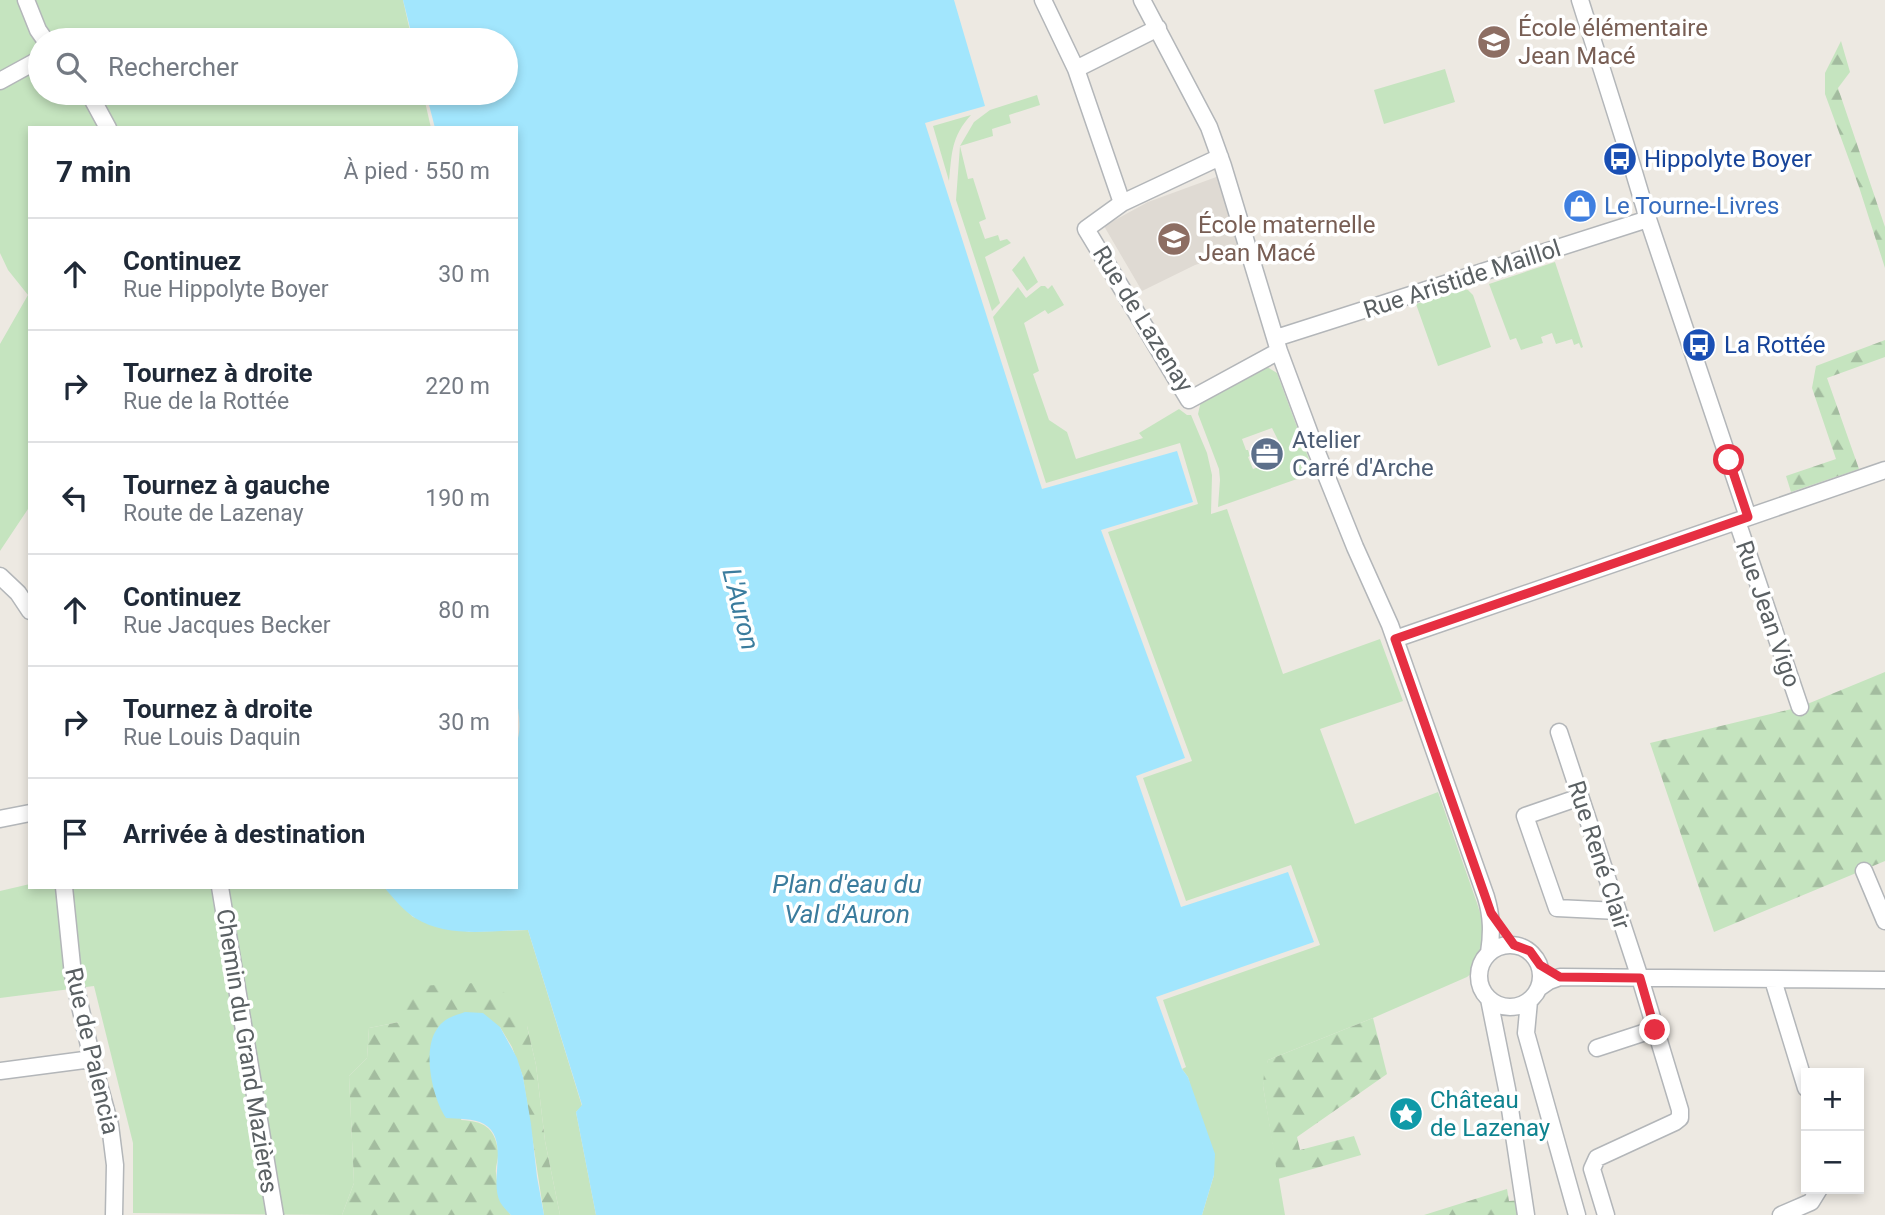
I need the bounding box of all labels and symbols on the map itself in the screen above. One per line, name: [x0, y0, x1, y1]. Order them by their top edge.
place label: École élémentaire Jean Macé: [1518, 14, 1708, 70]
school or university icon: École élémentaire Jean Macé: [1475, 23, 1513, 61]
bus stop icon: Hippolyte Boyer: [1601, 140, 1639, 178]
place label: Hippolyte Boyer: [1644, 145, 1812, 173]
shop icon: Le Tourne-Livres: [1561, 187, 1599, 225]
place label: Le Tourne-Livres: [1604, 192, 1779, 220]
place label: École maternelle Jean Macé: [1198, 211, 1375, 267]
school or university icon: École maternelle Jean Macé: [1155, 220, 1193, 258]
street label: Rue Aristide Maillol: [1360, 234, 1564, 324]
street label: Rue de Lazenay: [1087, 241, 1199, 398]
bus stop icon: La Rottée: [1680, 326, 1718, 364]
place label: La Rottée: [1724, 331, 1826, 359]
place label: Atelier Carré d'Arche: [1292, 426, 1434, 482]
office icon: Atelier Carré d'Arche: [1248, 435, 1286, 473]
route start: [1713, 444, 1744, 475]
street label: Rue Jean Vigo: [1730, 537, 1806, 691]
water label: L'Auron: [716, 565, 766, 653]
street label: Rue René Clair: [1562, 777, 1636, 933]
water label: Plan d'eau du Val d'Auron: [772, 869, 922, 929]
street label: Chemin du Grand Mazières: [211, 907, 283, 1195]
street label: Rue de Palencia: [59, 965, 125, 1137]
route end: [1639, 1014, 1670, 1045]
place label: Château de Lazenay: [1430, 1086, 1551, 1142]
place icon: Château de Lazenay: [1387, 1095, 1425, 1133]

